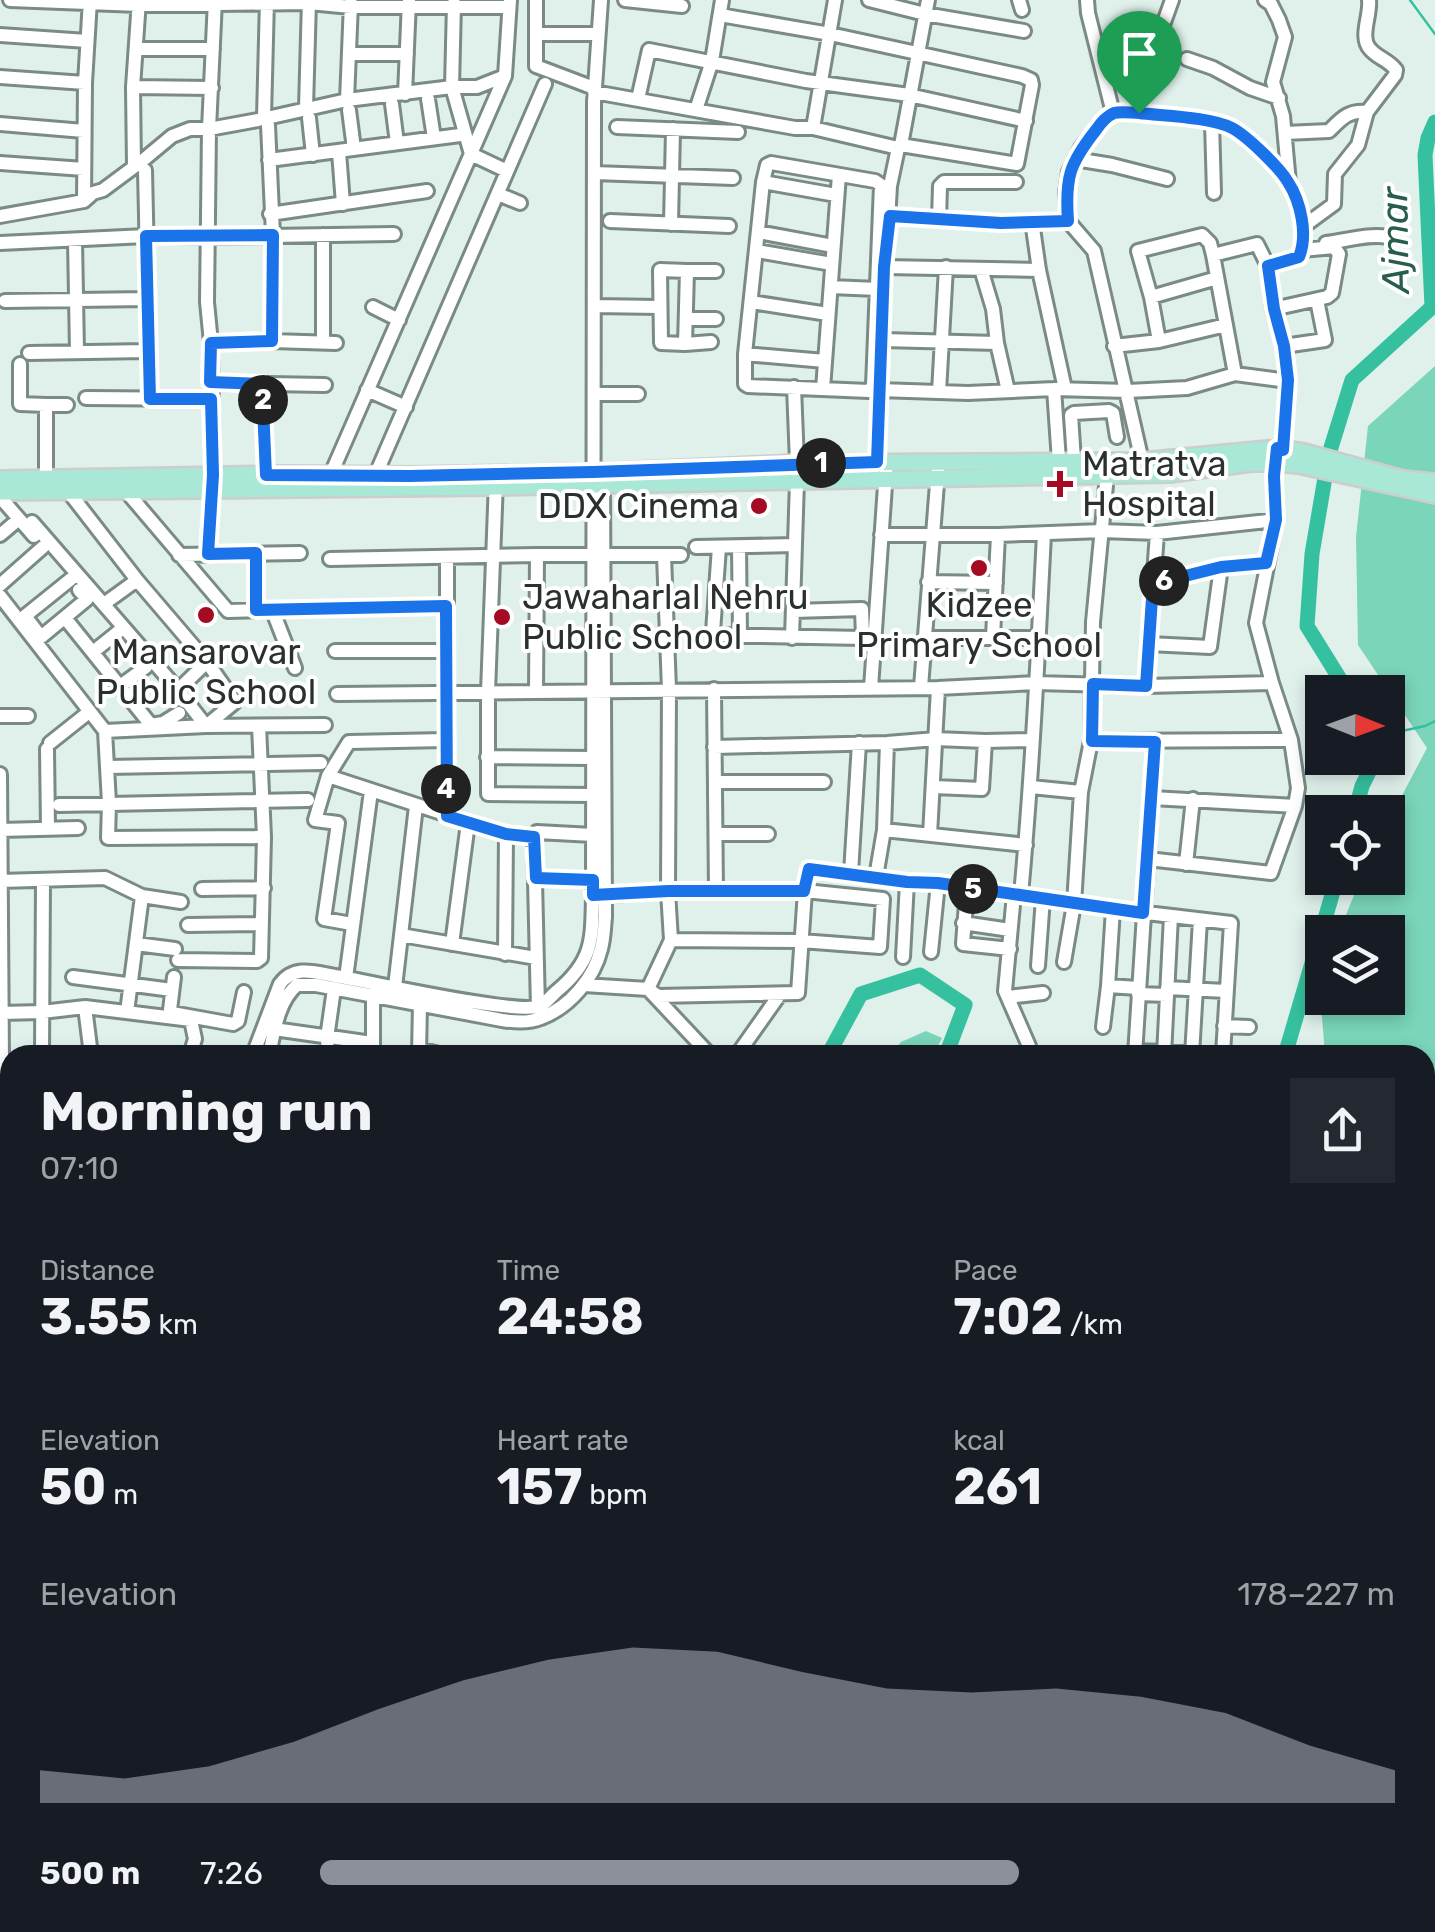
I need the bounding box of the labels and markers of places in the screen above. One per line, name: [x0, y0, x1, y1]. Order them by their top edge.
pin: [1097, 11, 1182, 114]
pin: 2: [238, 375, 288, 425]
pin: 1: [796, 438, 846, 488]
place label: Matratva Hospital: [1082, 443, 1226, 525]
marker: Matratva Hospital: [1047, 471, 1073, 497]
place label: DDX Cinema: [538, 485, 739, 527]
marker: DDX Cinema: [748, 495, 770, 517]
pin: 6: [1139, 556, 1189, 606]
marker: Kidzee Primary School: [968, 557, 990, 579]
place label: Jawaharlal Nehru Public School: [522, 576, 809, 658]
place label: Kidzee Primary School: [856, 584, 1102, 666]
marker: Mansarovar Public School: [195, 604, 217, 626]
marker: Jawaharlal Nehru Public School: [491, 606, 513, 628]
place label: Mansarovar Public School: [96, 631, 316, 713]
pin: 4: [421, 764, 471, 814]
pin: 5: [948, 864, 998, 914]

